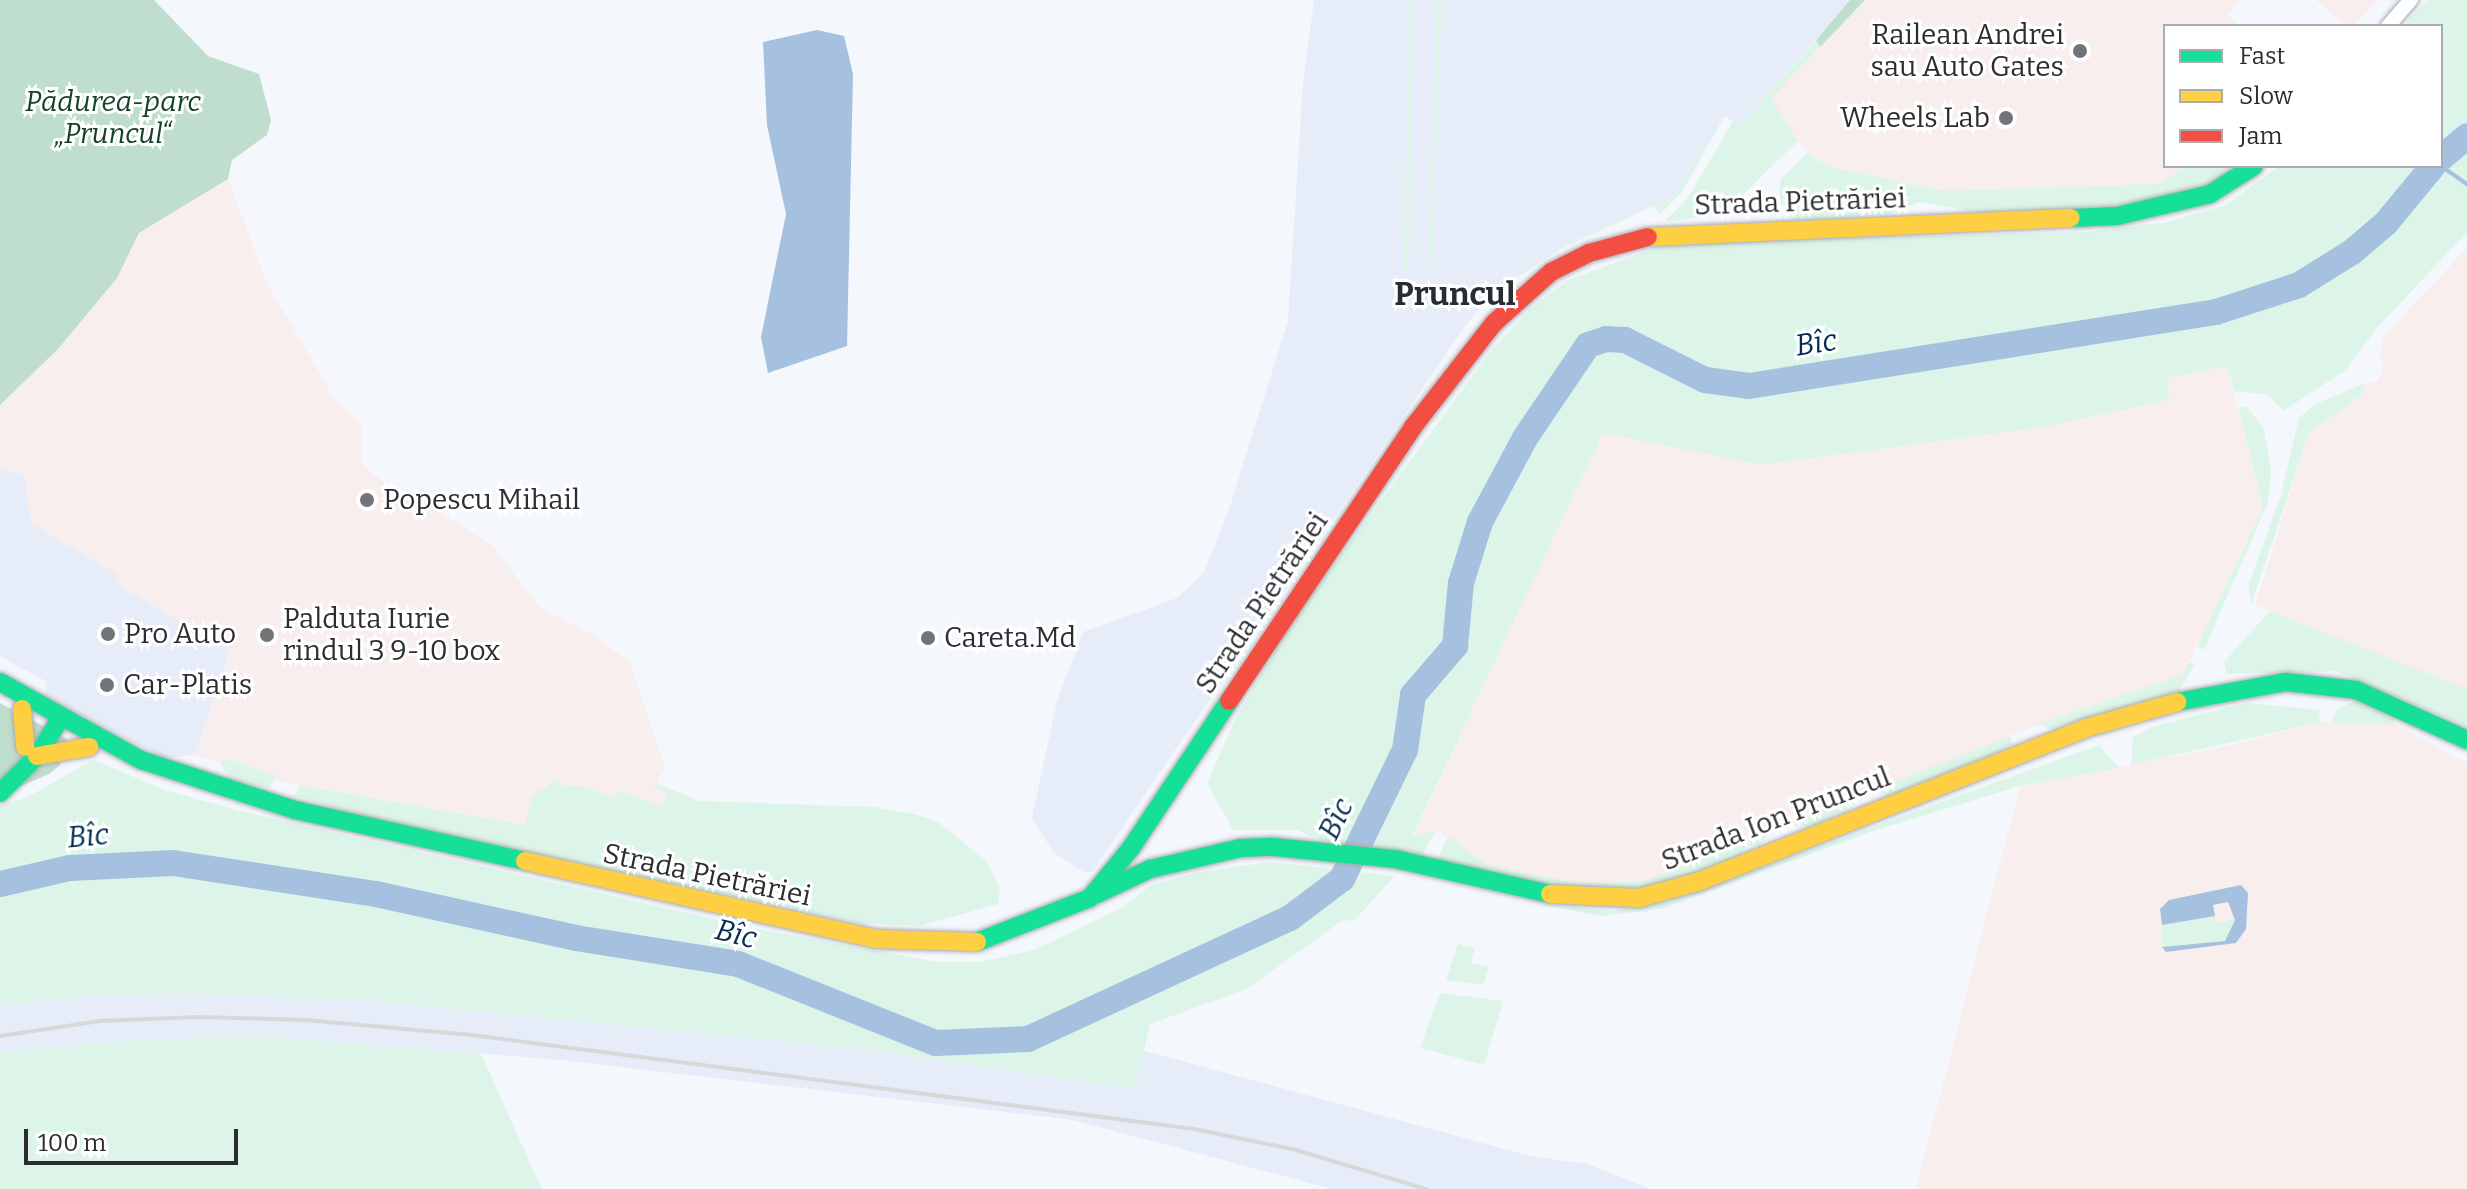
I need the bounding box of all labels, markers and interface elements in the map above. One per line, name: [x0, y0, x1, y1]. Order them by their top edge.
place label: Railean Andrei sau Auto Gates: [1870, 18, 2064, 84]
legend: [2163, 24, 2443, 168]
marker: Railean Andrei sau Auto Gates: [2071, 42, 2089, 60]
text: Fast: [2239, 42, 2285, 70]
text: Slow: [2239, 82, 2293, 110]
park label: Pădurea-parc „Pruncul“: [25, 85, 201, 151]
place label: Wheels Lab: [1840, 101, 1990, 135]
marker: Wheels Lab: [1997, 109, 2015, 127]
text: Jam: [2239, 122, 2282, 150]
street label: Strada Pietrăriei: [1694, 182, 1906, 222]
district label: Pruncul: [1394, 275, 1516, 313]
water label: Bîc: [1793, 322, 1839, 364]
place label: Popescu Mihail: [383, 483, 580, 517]
marker: Popescu Mihail: [358, 491, 376, 509]
street label: Strada Pietrăriei: [1189, 506, 1335, 700]
place label: Palduta Iurie rindul 3 9-10 box: [283, 602, 500, 668]
place label: Pro Auto: [124, 617, 236, 651]
place label: Careta.Md: [944, 621, 1076, 655]
marker: Pro Auto: [99, 625, 117, 643]
marker: Palduta Iurie rindul 3 9-10 box: [258, 626, 276, 644]
marker: Careta.Md: [919, 629, 937, 647]
place label: Car-Platis: [123, 668, 252, 702]
marker: Car-Platis: [98, 676, 116, 694]
street label: Strada Ion Pruncul: [1657, 760, 1895, 878]
water label: Bîc: [1311, 793, 1361, 845]
water label: Bîc: [66, 816, 110, 856]
street label: Strada Pietrăriei: [600, 837, 814, 913]
water label: Bîc: [712, 912, 760, 956]
scale bar: [28, 1113, 242, 1163]
text: 100 m: [38, 1129, 106, 1157]

